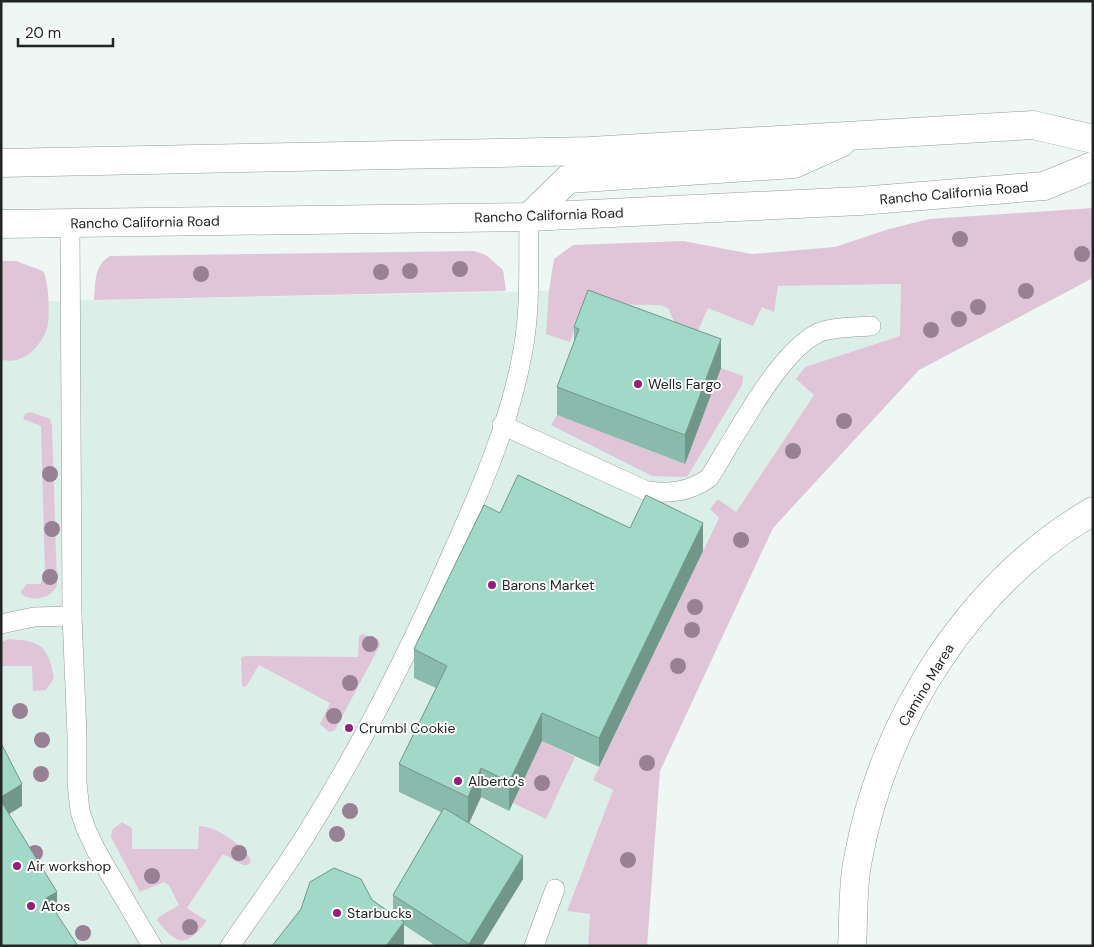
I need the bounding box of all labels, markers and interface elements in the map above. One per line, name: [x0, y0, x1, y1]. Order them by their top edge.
scale bar: [18, 15, 112, 47]
text: 20 m: [25, 23, 61, 43]
street label: Rancho California Road: [879, 178, 1029, 208]
street label: Rancho California Road: [474, 203, 624, 227]
street label: Rancho California Road: [70, 212, 220, 232]
place label: Wells Fargo: [648, 375, 721, 393]
marker: Wells Fargo: [632, 378, 644, 390]
place label: Barons Market: [502, 576, 594, 594]
marker: Barons Market: [486, 579, 498, 591]
street label: Camino Marea: [894, 640, 958, 730]
place label: Crumbl Cookie: [359, 719, 455, 737]
marker: Crumbl Cookie: [343, 722, 355, 734]
place label: Alberto's: [468, 772, 525, 790]
marker: Alberto's: [452, 775, 464, 787]
place label: Air workshop: [27, 857, 111, 875]
marker: Air workshop: [11, 860, 23, 872]
place label: Atos: [41, 897, 70, 915]
marker: Atos: [25, 900, 37, 912]
place label: Starbucks: [347, 904, 412, 922]
marker: Starbucks: [331, 907, 343, 919]

